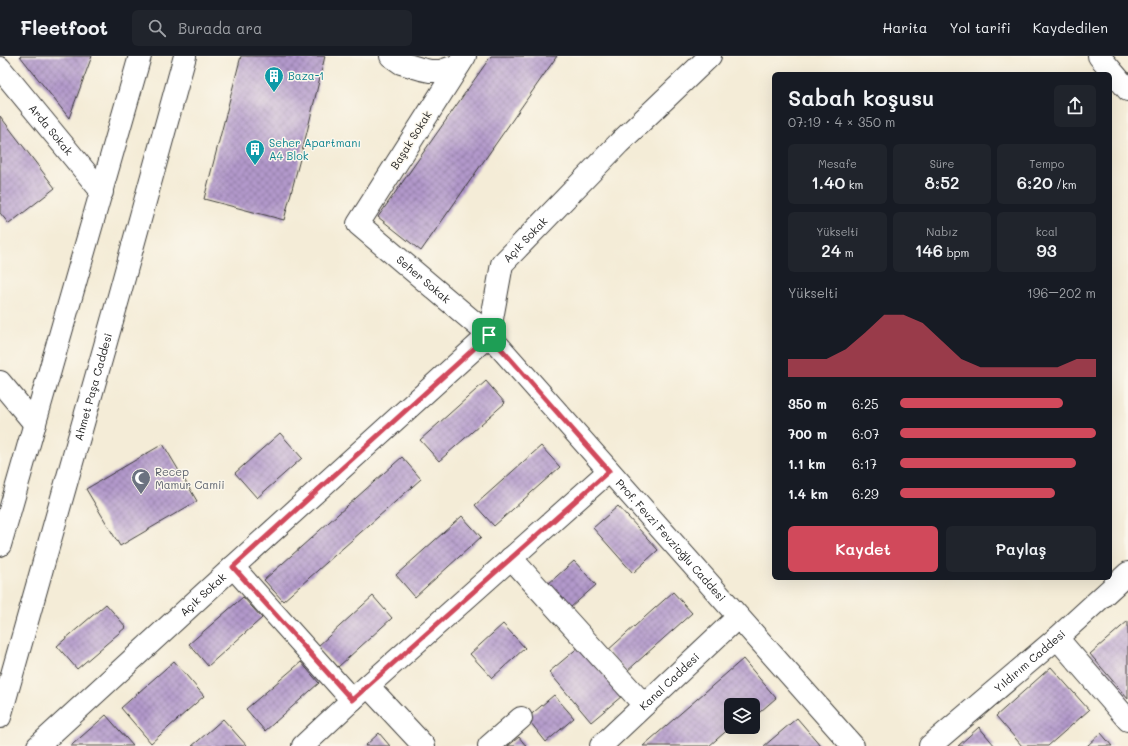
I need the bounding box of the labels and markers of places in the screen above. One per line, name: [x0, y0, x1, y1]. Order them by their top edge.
building icon: Baza-1: [263, 65, 285, 93]
place label: Baza-1: [288, 68, 324, 83]
place label: Seher Apartmanı A4 Blok: [269, 135, 361, 163]
building icon: Seher Apartmanı A4 Blok: [244, 138, 266, 166]
pin: [472, 318, 506, 352]
place label: Recep Mamur Camii: [155, 464, 225, 492]
mosque icon: Recep Mamur Camii: [130, 467, 152, 495]

